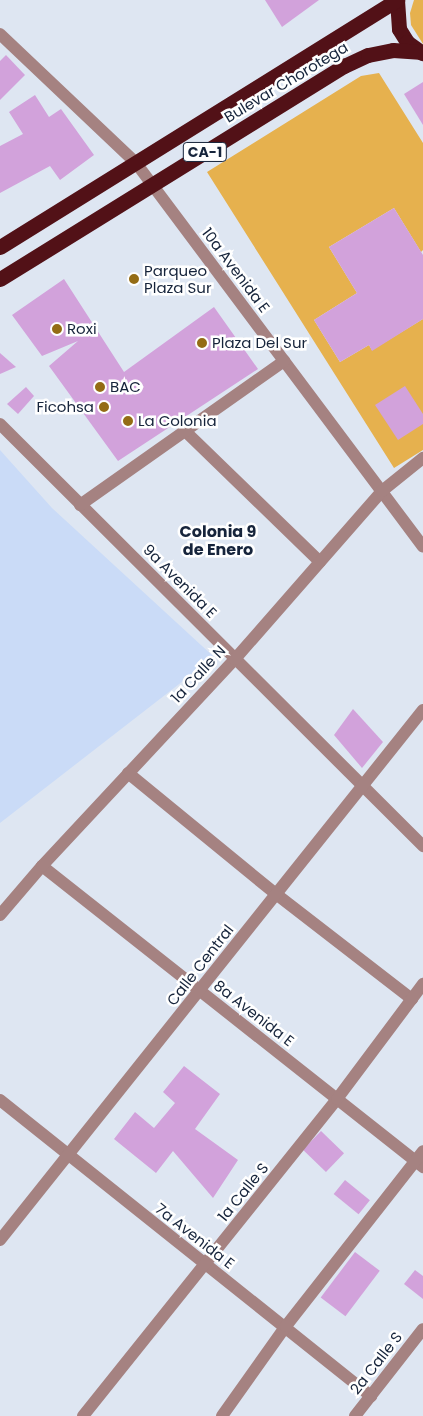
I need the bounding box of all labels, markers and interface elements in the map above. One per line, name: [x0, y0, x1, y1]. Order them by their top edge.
street label: Bulevar Chorotega: [221, 38, 351, 126]
road number: CA-1: [182, 140, 228, 163]
street label: 10a Avenida E: [198, 224, 274, 316]
place label: Parqueo Plaza Sur: [144, 261, 211, 296]
marker: Parqueo Plaza Sur: [128, 273, 140, 285]
place label: Roxi: [67, 320, 97, 338]
marker: Roxi: [51, 323, 63, 335]
place label: Plaza Del Sur: [212, 334, 307, 352]
marker: Plaza Del Sur: [196, 337, 208, 349]
place label: BAC: [110, 378, 141, 396]
marker: BAC: [94, 381, 106, 393]
place label: Ficohsa: [36, 398, 94, 416]
marker: Ficohsa: [98, 401, 110, 413]
place label: La Colonia: [138, 412, 217, 430]
marker: La Colonia: [122, 415, 134, 427]
district label: Colonia 9 de Enero: [180, 522, 256, 560]
street label: 9a Avenida E: [139, 540, 221, 622]
street label: 1a Calle N: [167, 642, 229, 706]
street label: Calle Central: [163, 921, 237, 1009]
street label: 8a Avenida E: [210, 976, 298, 1050]
street label: 1a Calle S: [214, 1159, 272, 1225]
street label: 7a Avenida E: [152, 1200, 238, 1272]
street label: 2a Calle S: [346, 1328, 406, 1398]

